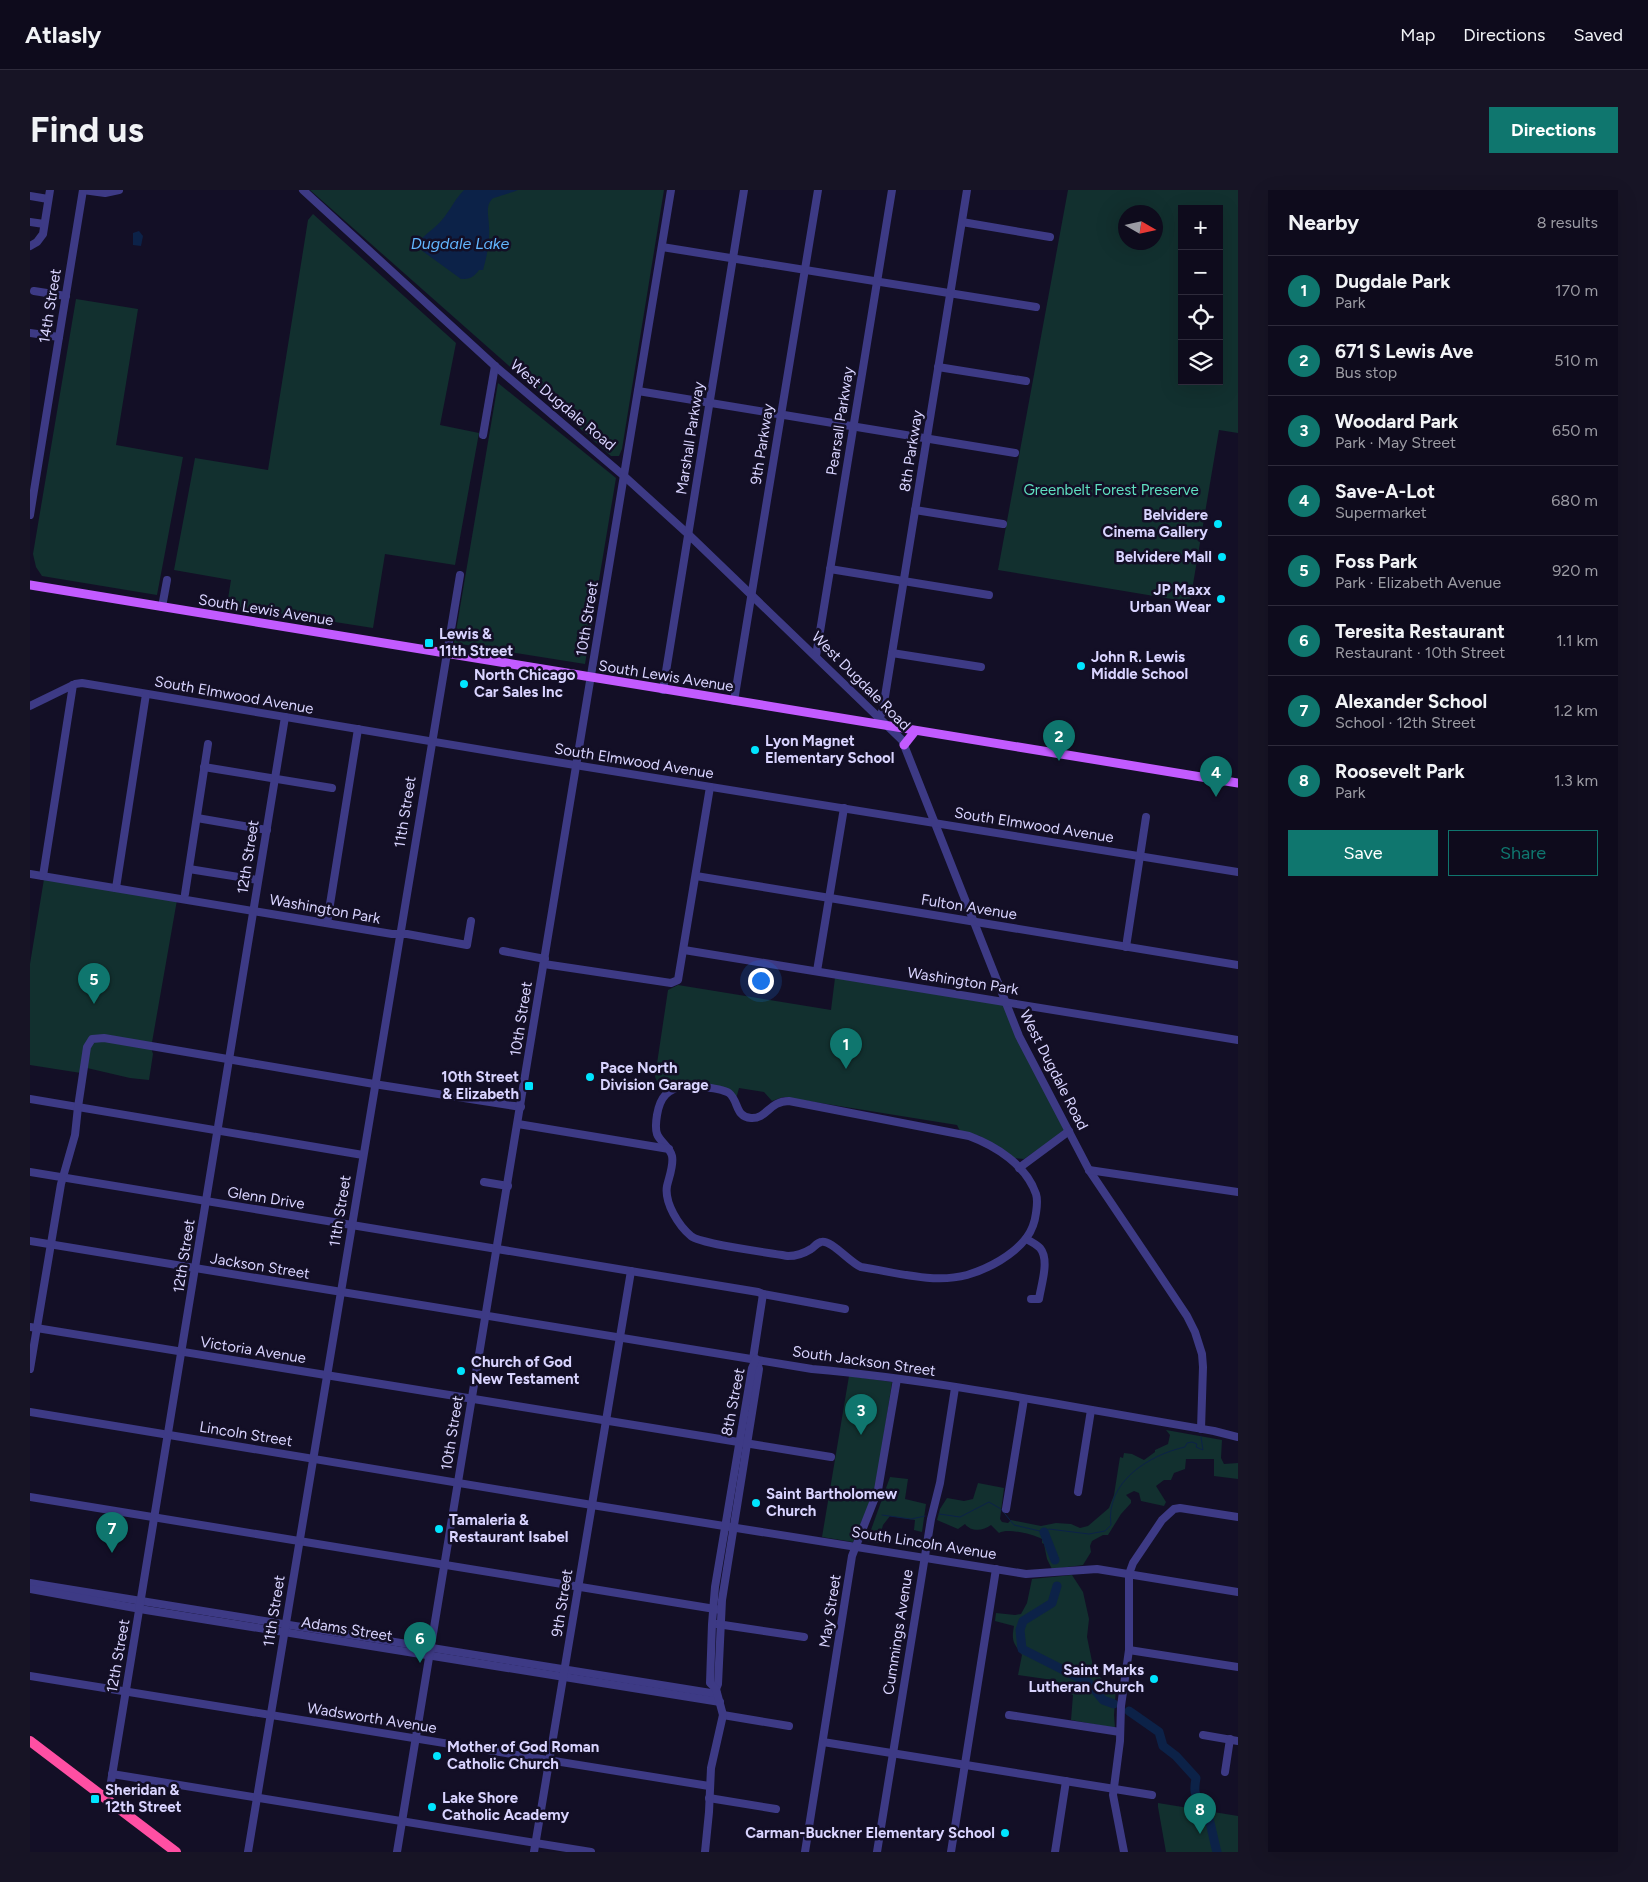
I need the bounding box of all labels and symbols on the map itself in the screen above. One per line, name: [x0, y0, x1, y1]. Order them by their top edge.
north arrow: [1118, 205, 1163, 250]
water label: Dugdale Lake: [411, 234, 509, 253]
street label: 14th Street: [35, 267, 65, 345]
street label: West Dugdale Road: [507, 356, 619, 454]
street label: Pearsall Parkway: [823, 365, 858, 477]
street label: Marshall Parkway: [672, 380, 708, 496]
street label: 9th Parkway: [747, 402, 777, 486]
street label: 8th Parkway: [896, 409, 926, 493]
park label: Greenbelt Forest Preserve: [1023, 481, 1199, 499]
place label: Belvidere Cinema Gallery: [1103, 506, 1209, 541]
marker: Belvidere Cinema Gallery: [1212, 518, 1224, 530]
place label: Belvidere Mall: [1116, 548, 1212, 566]
marker: Belvidere Mall: [1216, 551, 1228, 563]
street label: 10th Street: [572, 580, 602, 658]
place label: JP Maxx Urban Wear: [1130, 581, 1211, 616]
street label: South Lewis Avenue: [197, 590, 335, 630]
marker: JP Maxx Urban Wear: [1215, 593, 1227, 605]
place label: Lewis & 11th Street: [439, 625, 513, 660]
street label: West Dugdale Road: [808, 628, 914, 734]
marker: Lewis & 11th Street: [423, 637, 435, 649]
place label: John R. Lewis Middle School: [1091, 648, 1188, 683]
street label: South Lewis Avenue: [597, 656, 735, 696]
marker: John R. Lewis Middle School: [1075, 660, 1087, 672]
place label: North Chicago Car Sales Inc: [474, 666, 576, 701]
street label: South Elmwood Avenue: [153, 672, 315, 718]
marker: North Chicago Car Sales Inc: [458, 678, 470, 690]
pin: 2: [1043, 720, 1075, 761]
place label: Lyon Magnet Elementary School: [765, 732, 895, 767]
street label: South Elmwood Avenue: [553, 740, 715, 782]
marker: Lyon Magnet Elementary School: [749, 744, 761, 756]
pin: 4: [1200, 756, 1232, 797]
street label: 11th Street: [390, 775, 420, 849]
street label: South Elmwood Avenue: [953, 804, 1115, 846]
street label: 12th Street: [233, 819, 263, 895]
street label: Washington Park: [268, 890, 383, 928]
street label: Fulton Avenue: [920, 891, 1018, 923]
pin: 5: [78, 963, 110, 1004]
street label: Washington Park: [906, 963, 1021, 999]
your location: [748, 968, 774, 994]
street label: 10th Street: [506, 980, 536, 1058]
street label: West Dugdale Road: [1016, 1007, 1092, 1133]
pin: 1: [830, 1028, 862, 1069]
place label: Pace North Division Garage: [600, 1059, 709, 1094]
place label: 10th Street & Elizabeth: [441, 1068, 519, 1103]
marker: Pace North Division Garage: [584, 1071, 596, 1083]
marker: 10th Street & Elizabeth: [523, 1080, 535, 1092]
street label: 11th Street: [325, 1174, 355, 1248]
street label: Glenn Drive: [226, 1183, 306, 1213]
street label: 12th Street: [169, 1218, 199, 1294]
street label: Jackson Street: [209, 1249, 311, 1283]
street label: Victoria Avenue: [199, 1333, 307, 1367]
street label: South Jackson Street: [791, 1342, 937, 1380]
place label: Church of God New Testament: [471, 1353, 580, 1388]
marker: Church of God New Testament: [455, 1365, 467, 1377]
street label: 8th Street: [718, 1366, 748, 1438]
street label: 10th Street: [437, 1394, 467, 1472]
pin: 3: [845, 1394, 877, 1435]
street label: Lincoln Street: [198, 1418, 294, 1450]
place label: Saint Bartholomew Church: [766, 1485, 898, 1520]
marker: Saint Bartholomew Church: [750, 1497, 762, 1509]
place label: Tamaleria & Restaurant Isabel: [449, 1511, 568, 1546]
pin: 7: [96, 1512, 128, 1553]
marker: Tamaleria & Restaurant Isabel: [433, 1523, 445, 1535]
street label: South Lincoln Avenue: [850, 1523, 998, 1563]
street label: 9th Street: [548, 1568, 576, 1638]
street label: Cummings Avenue: [879, 1568, 917, 1696]
street label: May Street: [815, 1573, 845, 1649]
street label: 11th Street: [259, 1574, 289, 1648]
street label: Adams Street: [300, 1613, 394, 1645]
street label: 12th Street: [103, 1618, 133, 1694]
pin: 6: [404, 1622, 436, 1663]
place label: Saint Marks Lutheran Church: [1028, 1661, 1144, 1696]
marker: Saint Marks Lutheran Church: [1148, 1673, 1160, 1685]
street label: Wadsworth Avenue: [306, 1699, 438, 1737]
place label: Mother of God Roman Catholic Church: [447, 1738, 599, 1773]
marker: Mother of God Roman Catholic Church: [431, 1750, 443, 1762]
place label: Sheridan & 12th Street: [105, 1781, 182, 1816]
place label: Lake Shore Catholic Academy: [442, 1789, 569, 1824]
marker: Sheridan & 12th Street: [89, 1793, 101, 1805]
pin: 8: [1184, 1793, 1216, 1834]
marker: Lake Shore Catholic Academy: [426, 1801, 438, 1813]
place label: Carman-Buckner Elementary School: [745, 1824, 995, 1842]
marker: Carman-Buckner Elementary School: [999, 1827, 1011, 1839]

